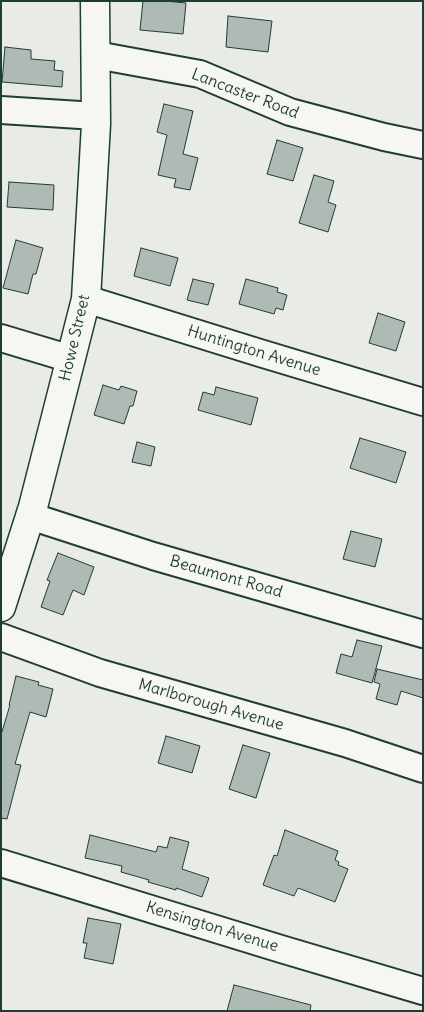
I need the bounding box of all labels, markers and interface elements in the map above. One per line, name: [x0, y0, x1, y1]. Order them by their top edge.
street label: Lancaster Road: [189, 65, 301, 123]
street label: Howe Street: [56, 293, 94, 383]
street label: Huntington Avenue: [185, 322, 323, 380]
street label: Beaumont Road: [167, 552, 285, 602]
street label: Marlborough Avenue: [136, 675, 286, 735]
street label: Kensington Avenue: [143, 898, 281, 956]

